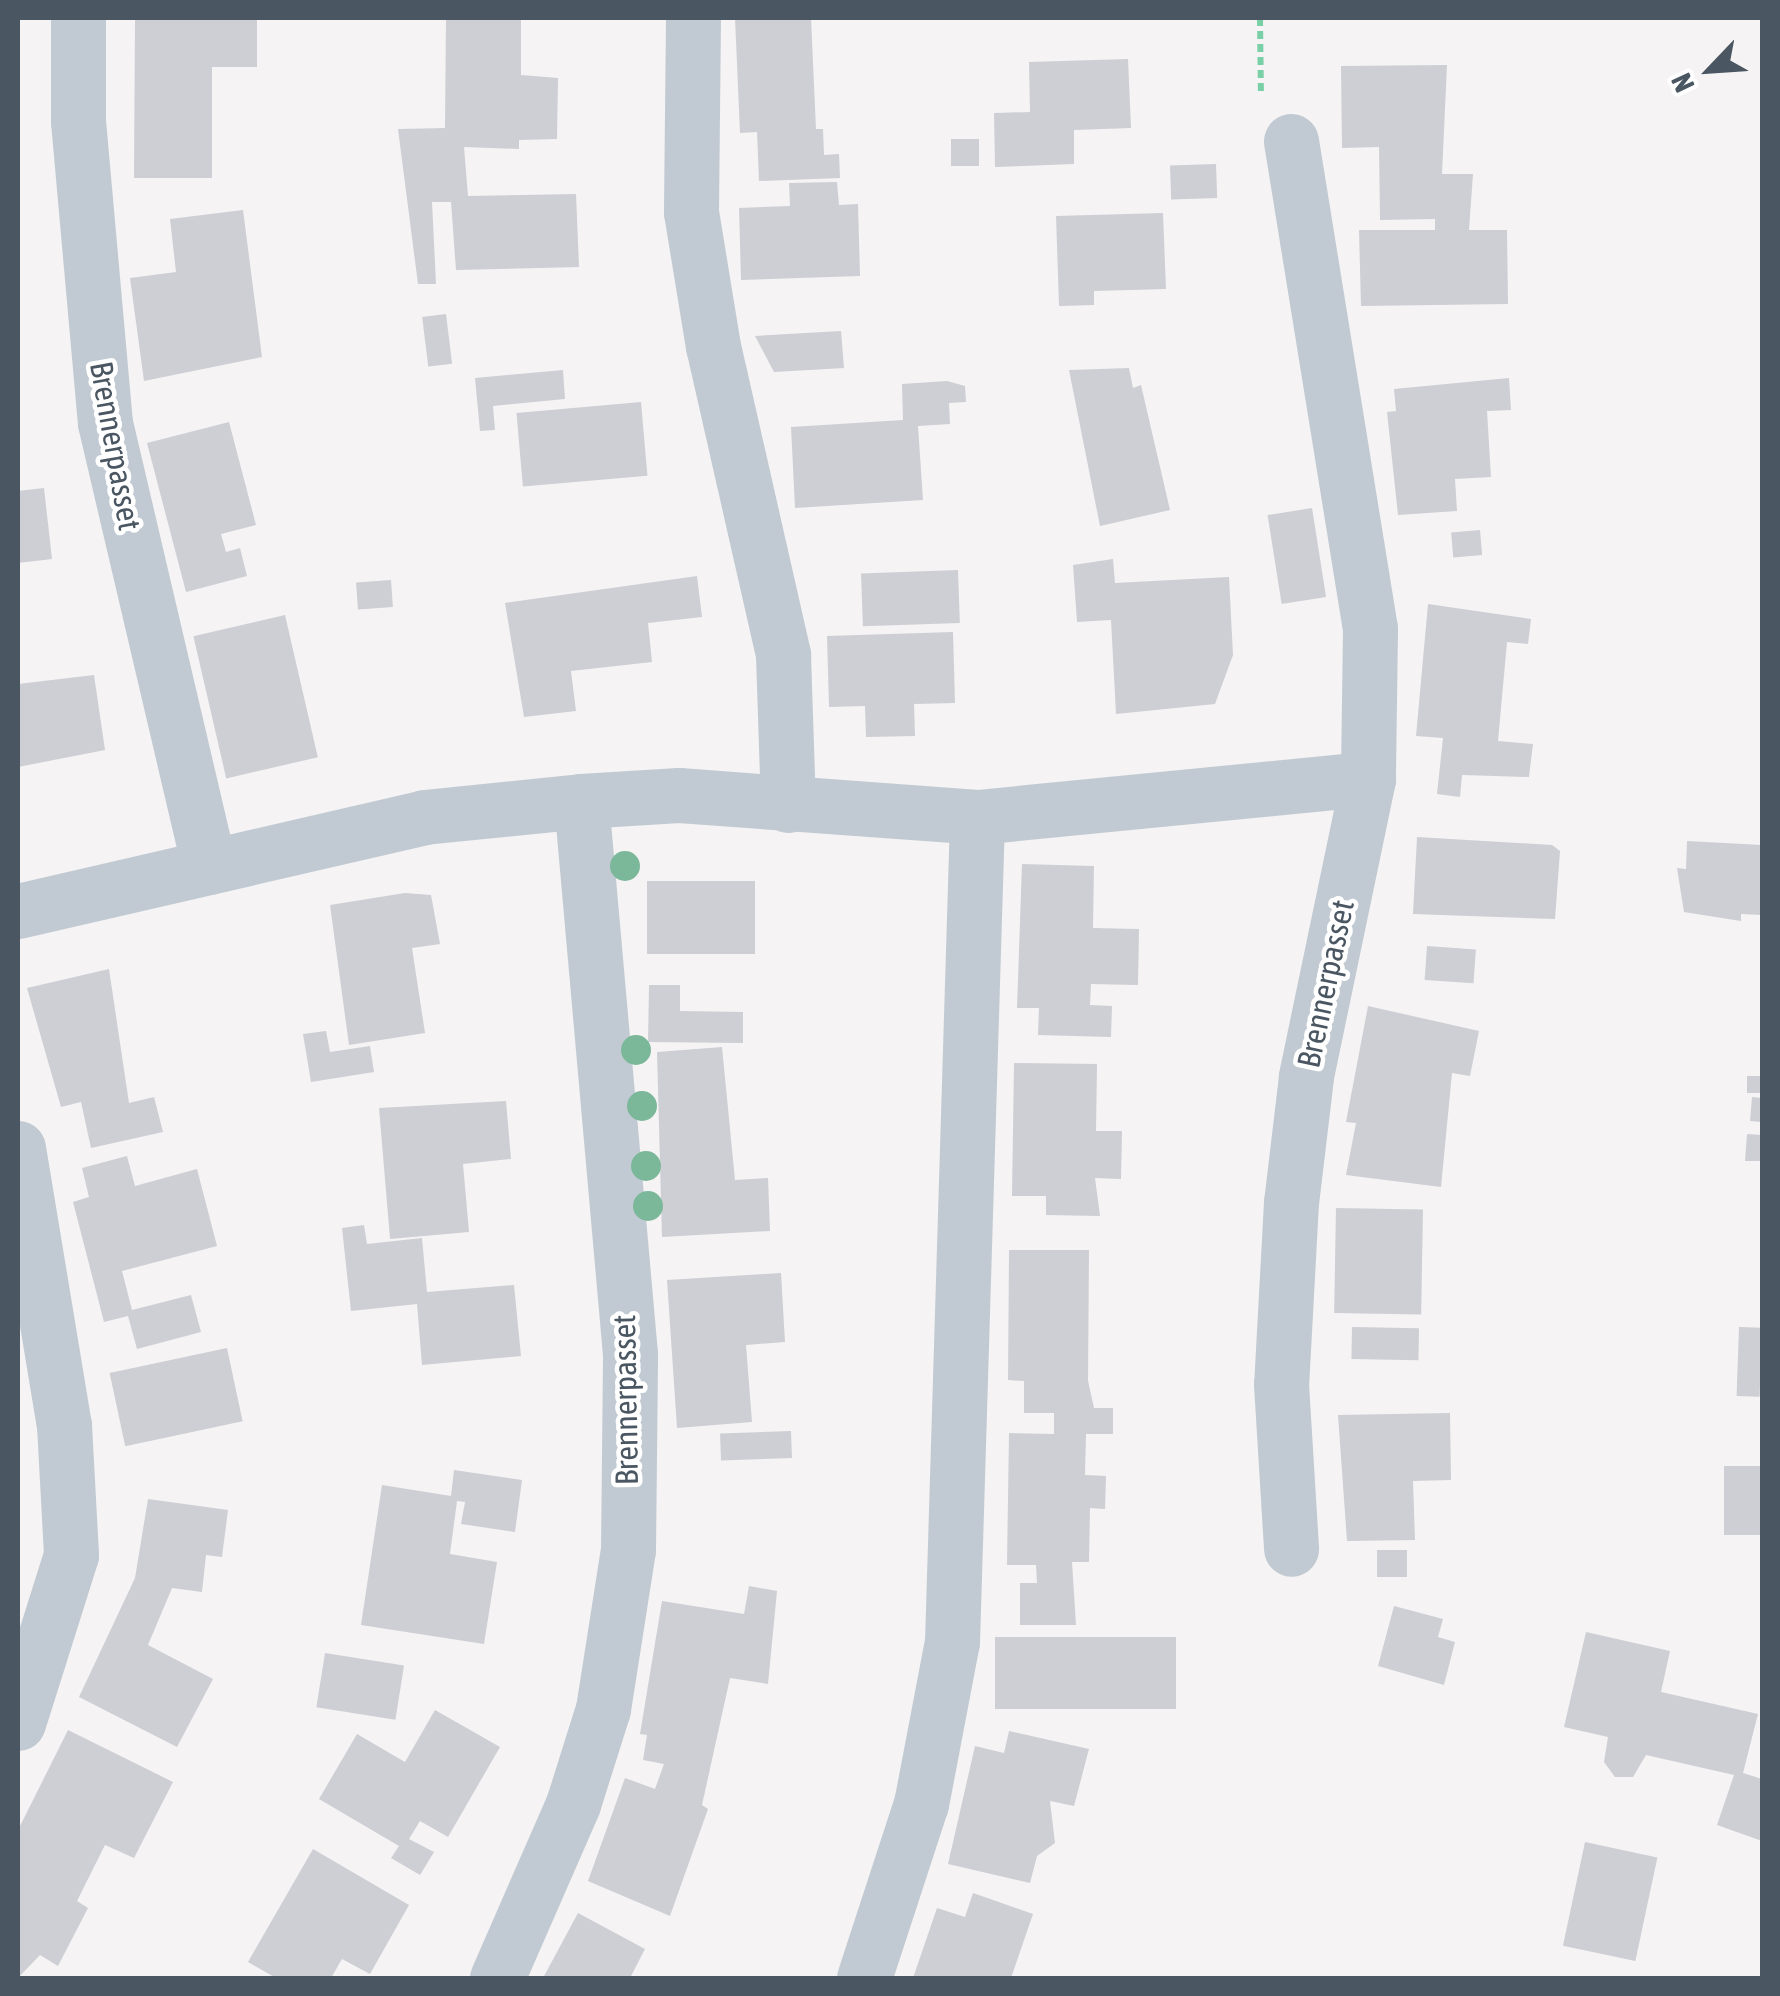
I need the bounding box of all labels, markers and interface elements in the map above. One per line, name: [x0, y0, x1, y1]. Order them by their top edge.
north arrow: [1660, 20, 1760, 120]
text: N: [1665, 68, 1701, 97]
street label: Brennerpasset: [81, 359, 149, 533]
street label: Brennerpasset: [1289, 897, 1363, 1071]
street label: Brennerpasset: [605, 1314, 647, 1486]

